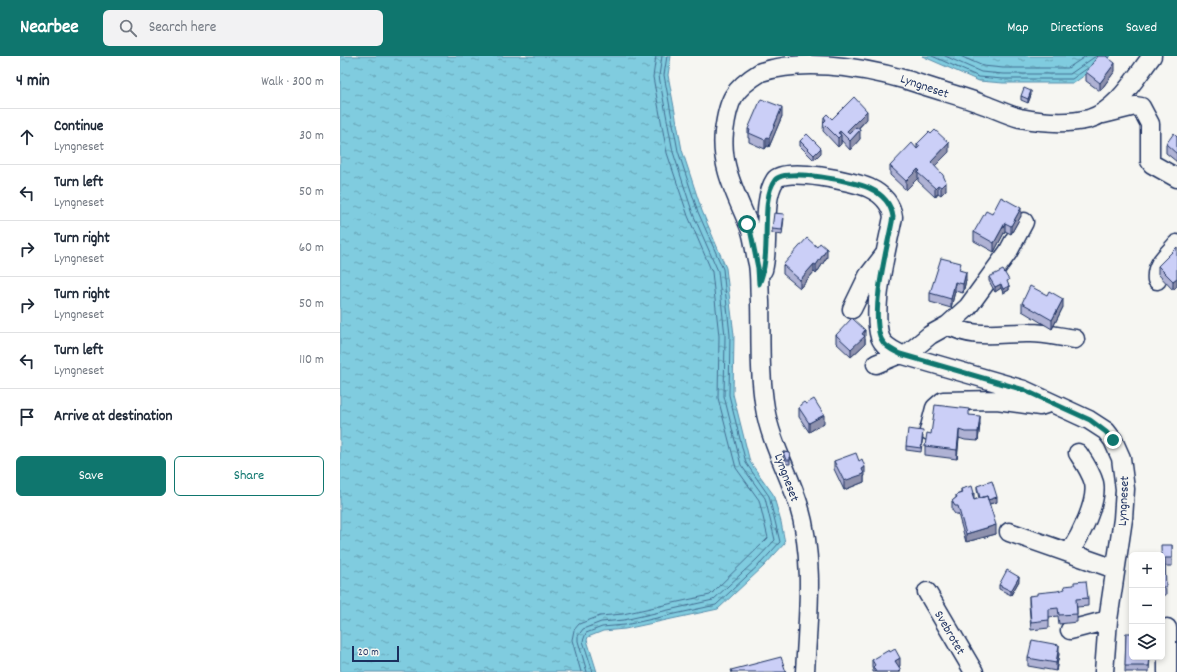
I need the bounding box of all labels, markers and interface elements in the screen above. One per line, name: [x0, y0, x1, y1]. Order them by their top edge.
search box: [103, 10, 383, 46]
text: Nearbee: [20, 15, 79, 42]
icon: search: [117, 17, 139, 39]
text: Search here: [149, 17, 216, 39]
text: Map: [1007, 18, 1029, 38]
text: Directions: [1051, 18, 1104, 38]
text: Saved: [1126, 18, 1157, 38]
text: 4 min: [16, 70, 50, 94]
street label: Lyngneset: [897, 70, 951, 105]
text: Walk · 300 m: [261, 73, 324, 92]
text: Continue: [54, 116, 103, 138]
icon: ahead: [16, 126, 38, 148]
text: 30 m: [299, 127, 324, 146]
text: Lyngneset: [54, 138, 104, 157]
text: Turn left: [54, 172, 103, 194]
icon: left: [16, 182, 38, 204]
text: 50 m: [299, 183, 324, 202]
text: Lyngneset: [54, 194, 104, 213]
route start: [738, 215, 756, 233]
text: Turn right: [54, 228, 110, 250]
icon: right: [16, 238, 38, 260]
text: 60 m: [299, 239, 324, 258]
text: Lyngneset: [54, 250, 104, 269]
text: Turn right: [54, 284, 110, 306]
icon: right: [16, 294, 38, 316]
text: 50 m: [299, 295, 324, 314]
text: Lyngneset: [54, 306, 104, 325]
text: Turn left: [54, 340, 103, 362]
icon: left: [16, 350, 38, 372]
text: 110 m: [299, 351, 324, 370]
text: Lyngneset: [54, 362, 104, 381]
icon: arrive: [16, 406, 38, 428]
text: Arrive at destination: [54, 406, 172, 428]
route end: [1104, 431, 1122, 449]
street label: Lyngneset: [768, 451, 803, 505]
button: Save: [16, 456, 166, 496]
button: Share: [174, 456, 324, 496]
street label: Lyngneset: [1114, 475, 1135, 527]
map controls: [1129, 552, 1165, 660]
button: +: [1129, 552, 1165, 588]
button: −: [1129, 588, 1165, 624]
street label: Svebrotet: [928, 608, 969, 659]
button: layers: [1129, 624, 1165, 660]
scale bar: [352, 644, 399, 663]
text: 20 m: [358, 645, 379, 661]

